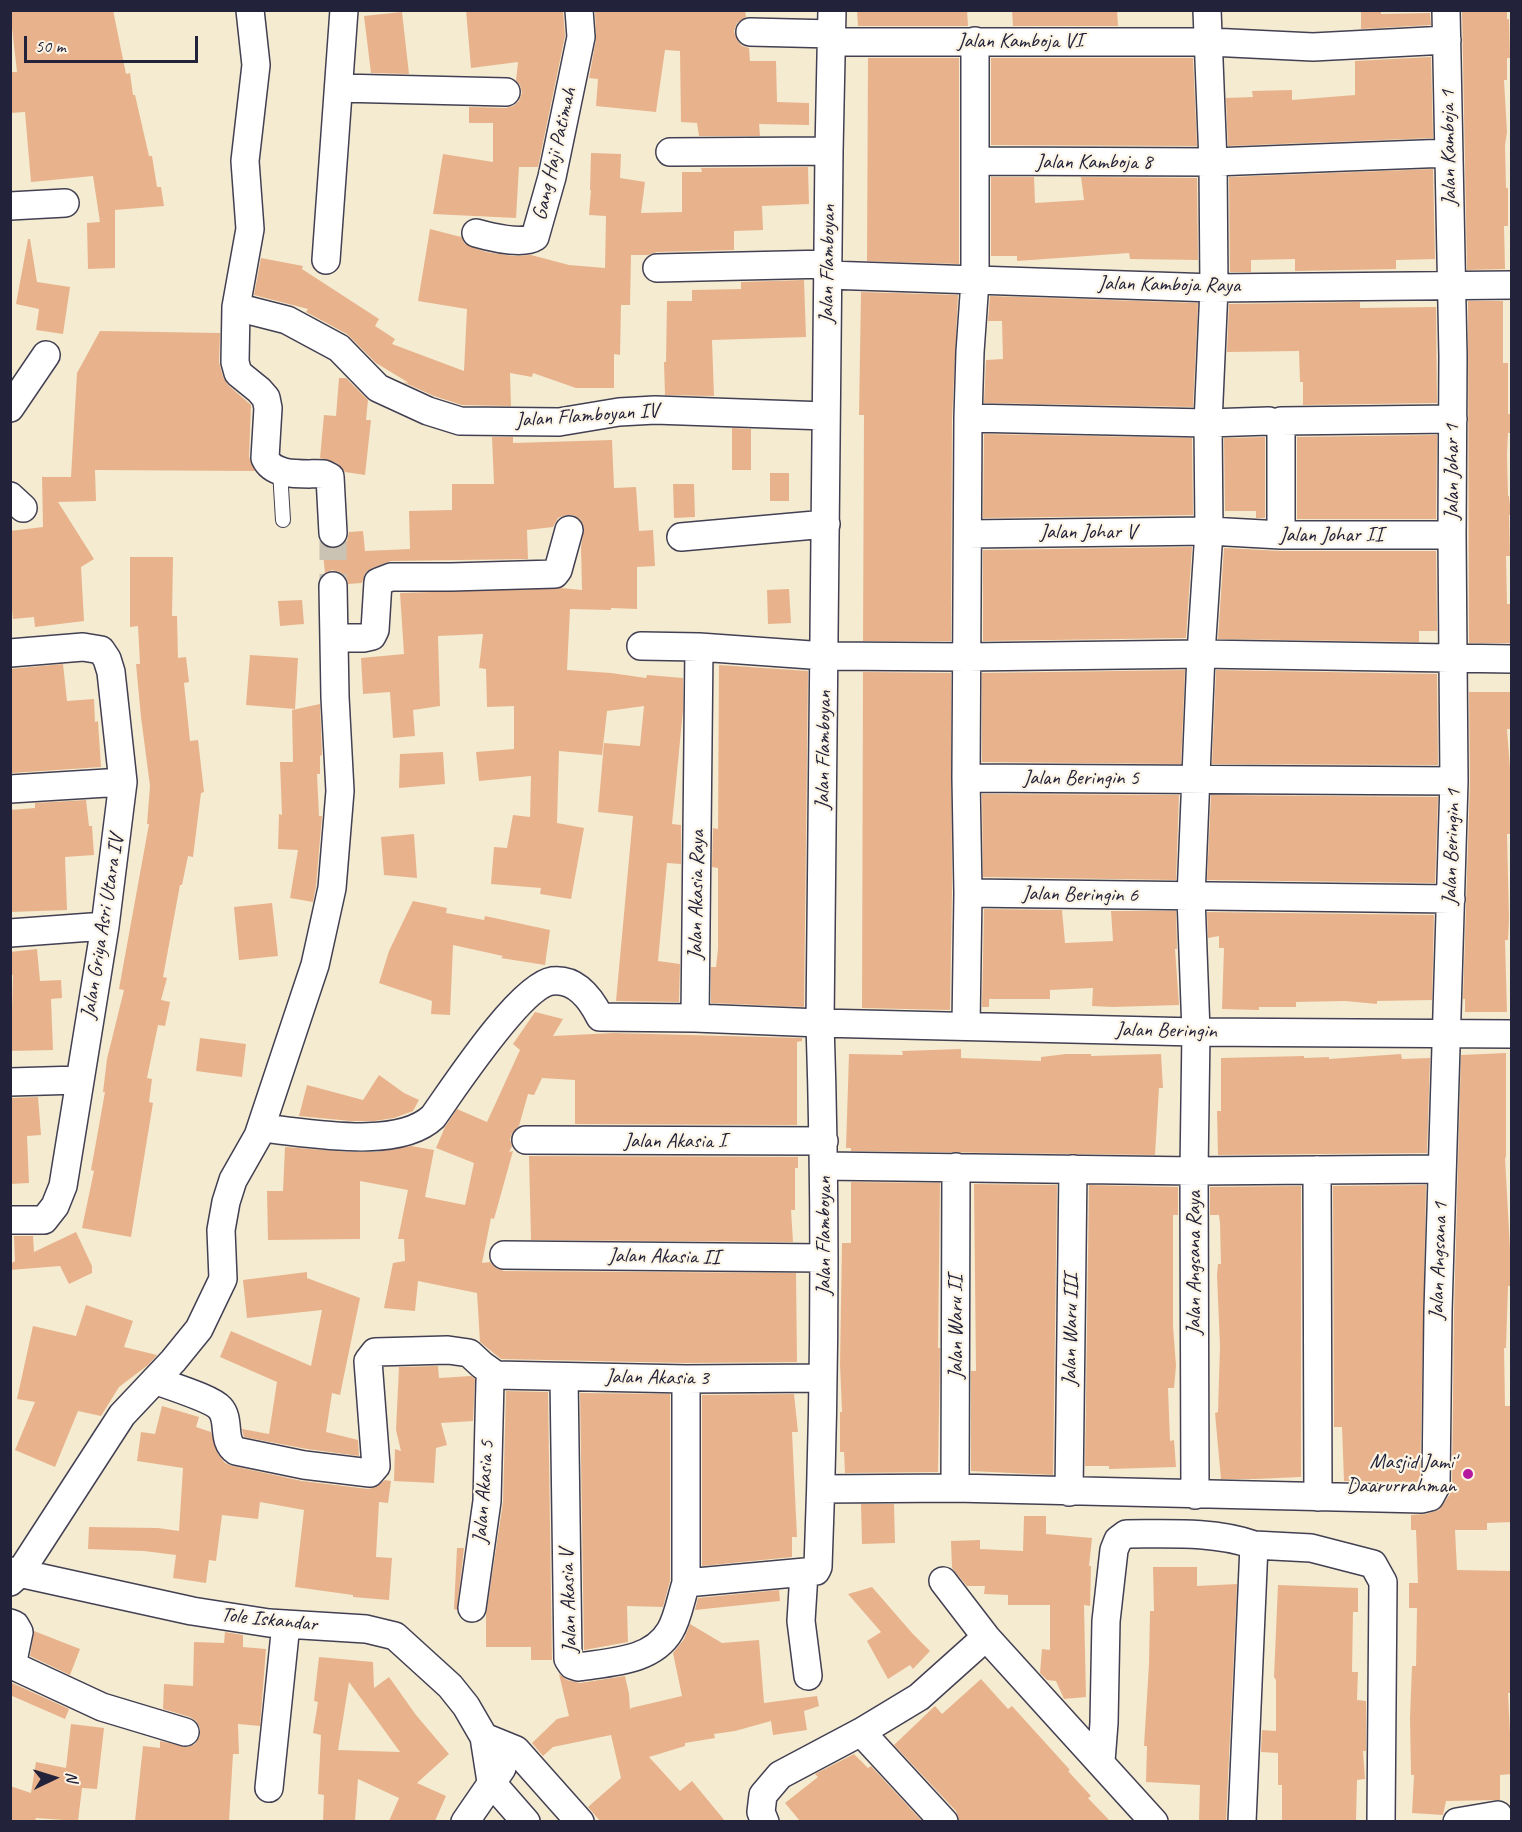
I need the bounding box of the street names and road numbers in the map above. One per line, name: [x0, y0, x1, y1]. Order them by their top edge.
street label: Jalan Kamboja VI: [957, 28, 1083, 54]
street label: Gang Haji Patimah: [527, 85, 583, 223]
street label: Jalan Kamboja 1: [1435, 90, 1463, 206]
street label: Jalan Kamboja 8: [1036, 149, 1152, 175]
street label: Jalan Flamboyan: [814, 204, 842, 324]
street label: Jalan Kamboja Raya: [1098, 271, 1240, 299]
street label: Jalan Flamboyan IV: [514, 398, 660, 434]
street label: Jalan Johar 1: [1439, 424, 1465, 520]
street label: Jalan Johar V: [1040, 519, 1136, 545]
street label: Jalan Johar II: [1279, 522, 1383, 548]
street label: Jalan Flamboyan: [810, 690, 838, 810]
street label: Jalan Beringin 5: [1023, 765, 1139, 791]
street label: Jalan Beringin 1: [1437, 789, 1467, 905]
street label: Jalan Akasia Raya: [683, 830, 711, 960]
street label: Jalan Griya Asri Utara IV: [76, 833, 130, 1021]
street label: Jalan Beringin 6: [1022, 881, 1138, 909]
street label: Jalan Beringin: [1115, 1018, 1217, 1044]
street label: Jalan Akasia I: [624, 1128, 726, 1154]
street label: Jalan Flamboyan: [811, 1176, 837, 1296]
street label: Jalan Angsana Raya: [1181, 1191, 1207, 1335]
street label: Jalan Angsana 1: [1424, 1202, 1454, 1320]
street label: Jalan Akasia II: [608, 1243, 720, 1271]
street label: Jalan Waru III: [1057, 1274, 1085, 1386]
street label: Jalan Waru II: [943, 1275, 969, 1379]
street label: Jalan Akasia 3: [605, 1364, 709, 1392]
street label: Jalan Akasia 5: [468, 1439, 500, 1545]
street label: Jalan Akasia V: [555, 1548, 583, 1654]
street label: Tole Iskandar: [220, 1602, 318, 1638]

